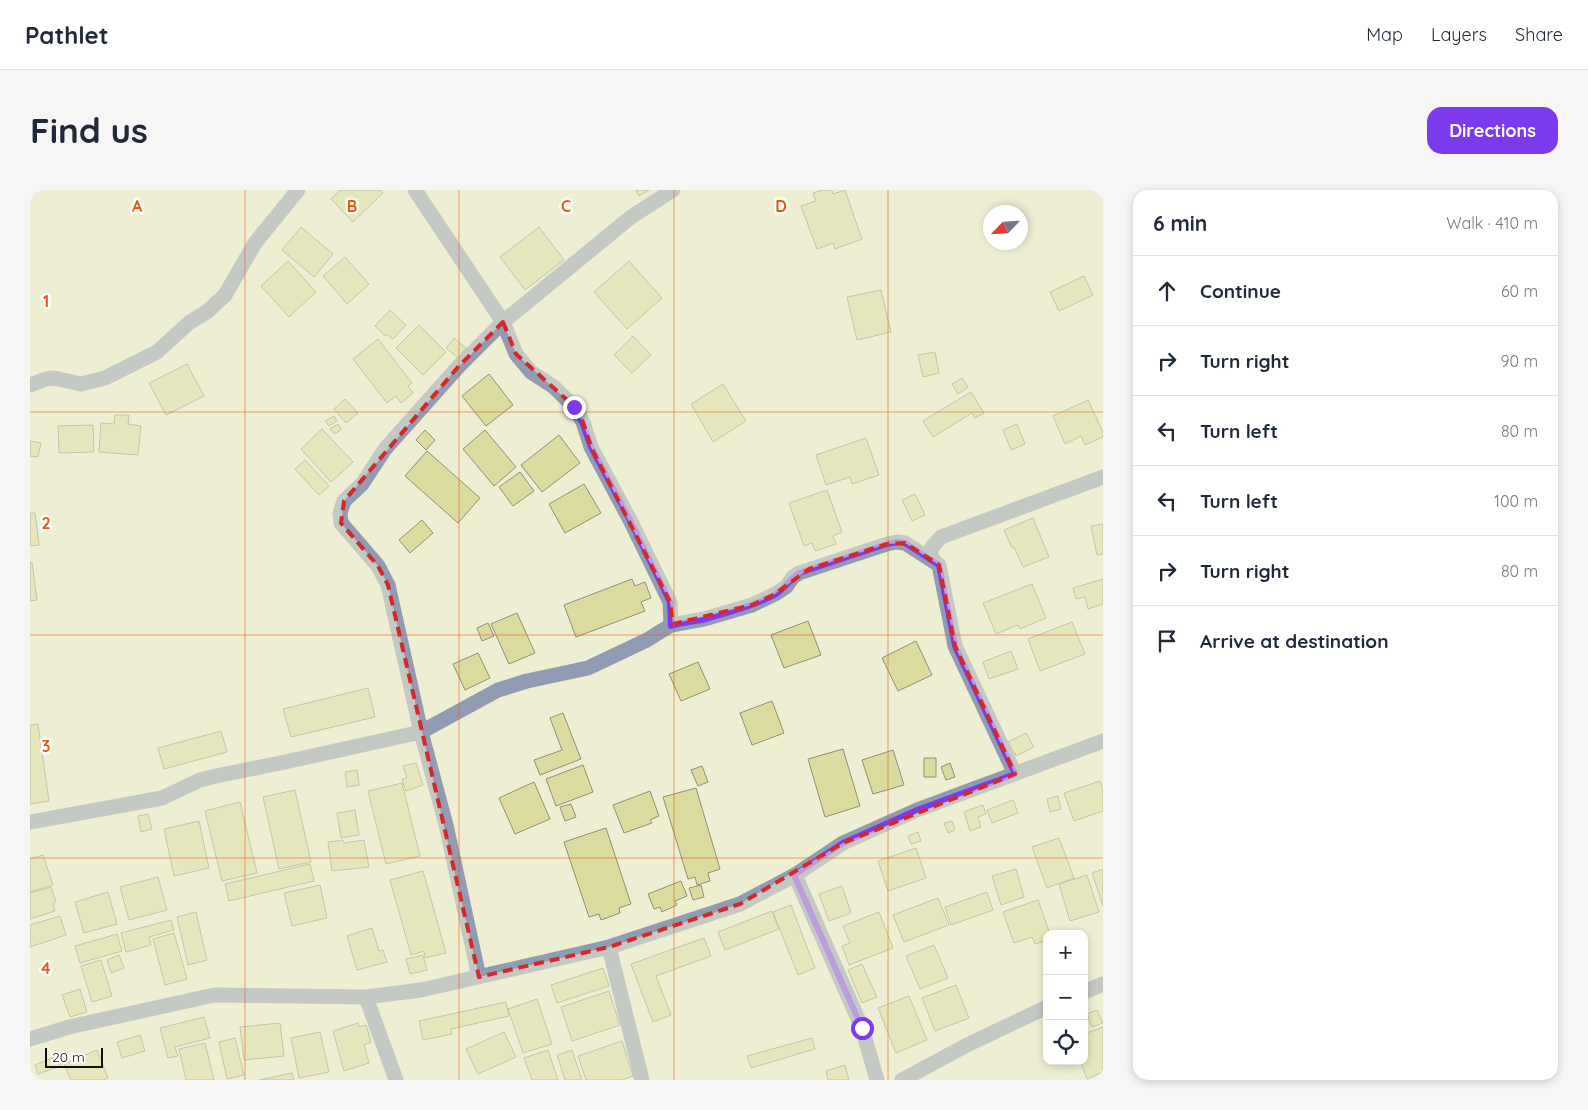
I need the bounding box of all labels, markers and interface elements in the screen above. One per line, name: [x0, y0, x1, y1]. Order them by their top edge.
text: Pathlet: [25, 20, 109, 50]
text: Map: [1366, 23, 1403, 46]
text: Layers: [1431, 23, 1487, 46]
text: Share: [1515, 23, 1563, 46]
button: Directions: [1427, 107, 1558, 154]
text: Find us: [30, 108, 148, 152]
text: A: [132, 196, 143, 216]
text: B: [347, 196, 357, 216]
text: C: [561, 196, 571, 216]
text: D: [775, 196, 787, 216]
north arrow: [983, 205, 1028, 250]
text: 6 min: [1153, 210, 1207, 236]
text: Walk · 410 m: [1446, 213, 1538, 233]
icon: ahead: [1153, 277, 1181, 305]
text: Continue: [1200, 279, 1281, 303]
text: 60 m: [1501, 281, 1538, 301]
text: 1: [43, 291, 49, 311]
icon: right: [1153, 347, 1181, 375]
text: Turn right: [1200, 349, 1289, 373]
text: 90 m: [1501, 351, 1538, 371]
route end: [563, 396, 586, 419]
icon: left: [1153, 417, 1181, 445]
text: Turn left: [1200, 419, 1278, 443]
text: 80 m: [1501, 421, 1538, 441]
icon: left: [1153, 487, 1181, 515]
text: Turn left: [1200, 489, 1278, 513]
text: 100 m: [1494, 491, 1538, 511]
text: 2: [41, 513, 51, 533]
icon: right: [1153, 557, 1181, 585]
text: Turn right: [1200, 559, 1289, 583]
text: 80 m: [1501, 561, 1538, 581]
icon: arrive: [1153, 627, 1181, 655]
text: Arrive at destination: [1200, 629, 1389, 653]
text: 3: [42, 736, 50, 756]
map controls: [1043, 930, 1088, 1065]
button: +: [1043, 930, 1088, 975]
text: 4: [41, 958, 51, 978]
button: −: [1043, 975, 1088, 1020]
route start: [851, 1017, 874, 1040]
button: locate: [1043, 1020, 1088, 1065]
scale bar: [45, 1045, 102, 1068]
text: 20 m: [52, 1048, 85, 1066]

